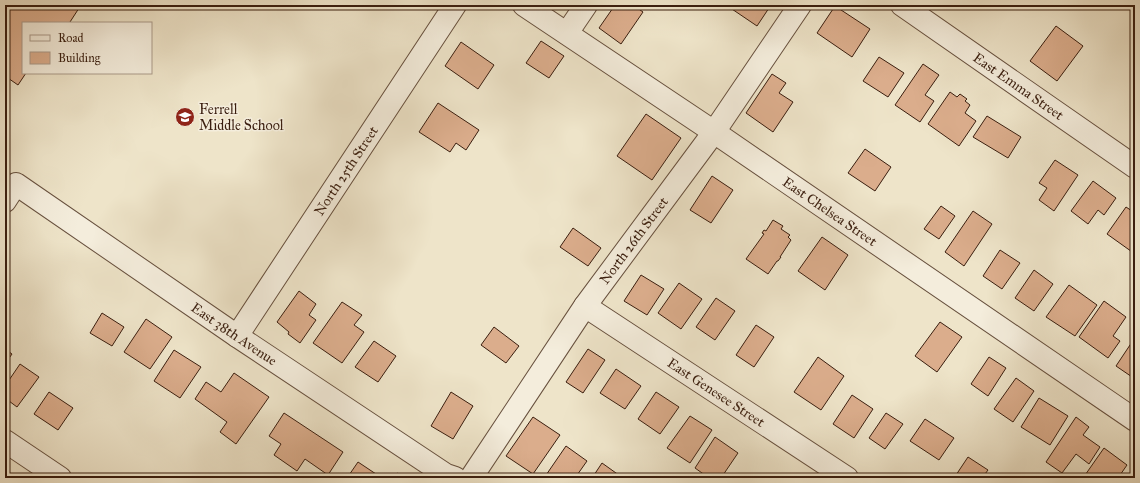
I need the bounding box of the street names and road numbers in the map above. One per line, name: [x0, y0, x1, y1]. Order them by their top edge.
street label: East Emma Street: [970, 49, 1067, 124]
street label: North 25th Street: [311, 123, 382, 219]
street label: East Chelsea Street: [779, 173, 880, 250]
street label: North 26th Street: [596, 194, 672, 288]
street label: East 38th Avenue: [188, 299, 280, 369]
street label: East Genesee Street: [664, 354, 768, 431]

